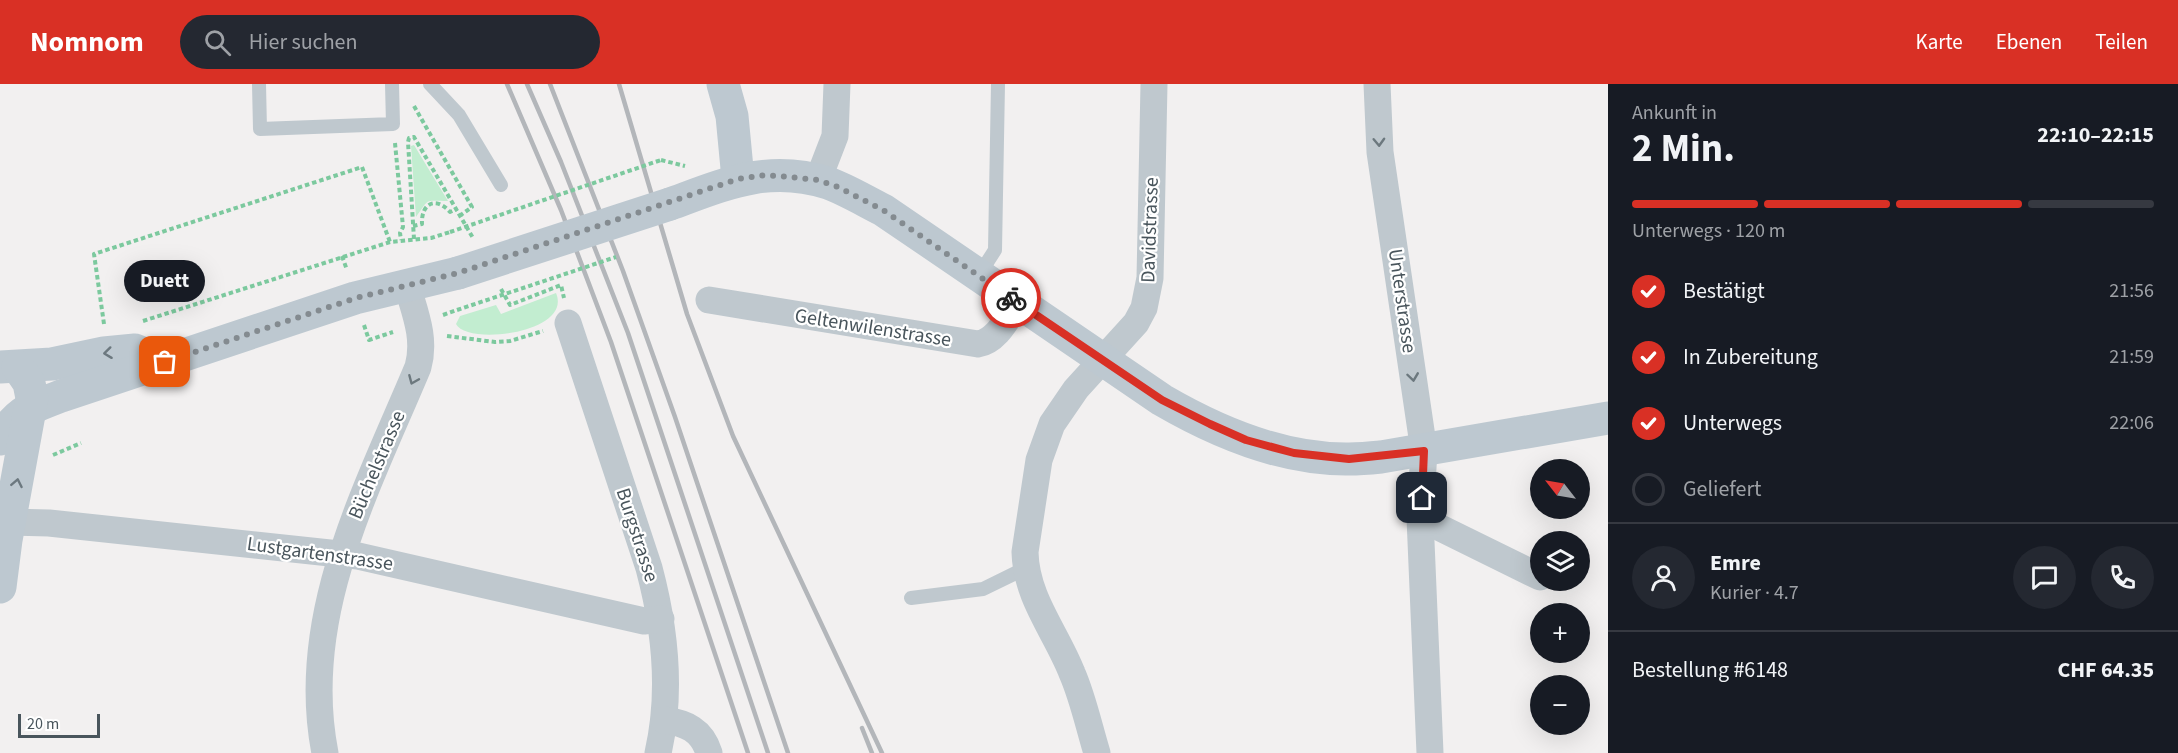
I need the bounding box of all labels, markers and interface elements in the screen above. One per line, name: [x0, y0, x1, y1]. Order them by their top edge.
search box: [180, 15, 600, 69]
text: Nomnom: [30, 22, 144, 62]
icon: search: [201, 26, 234, 59]
text: Hier suchen: [249, 26, 358, 58]
text: Karte: [1916, 27, 1963, 57]
text: Ebenen: [1996, 27, 2062, 57]
text: Teilen: [2095, 27, 2148, 57]
text: Ankunft in: [1632, 99, 1717, 127]
text: 22:10–22:15: [2037, 119, 2154, 151]
text: 2 Min.: [1632, 121, 1735, 177]
one-way arrow: [1373, 138, 1386, 147]
street label: Davidstrasse: [1134, 177, 1166, 283]
text: Unterwegs · 120 m: [1632, 217, 1785, 245]
street label: Unterstrasse: [1381, 247, 1423, 355]
callout: Duett: [124, 260, 206, 302]
text: Duett: [140, 267, 189, 295]
courier: [981, 268, 1041, 328]
icon: check: [1632, 275, 1665, 308]
text: Bestätigt: [1683, 275, 1765, 307]
text: 21:56: [2109, 277, 2154, 305]
icon: bike: [995, 282, 1028, 315]
street label: Geltenwilenstrasse: [793, 302, 953, 354]
pin: [139, 336, 190, 387]
icon: check: [1632, 341, 1665, 374]
text: In Zubereitung: [1683, 341, 1818, 373]
text: 21:59: [2109, 343, 2154, 371]
icon: bag: [148, 345, 181, 378]
one-way arrow: [104, 346, 113, 358]
one-way arrow: [1407, 372, 1419, 382]
one-way arrow: [408, 374, 420, 385]
street label: Büchelstrasse: [342, 406, 413, 524]
icon: check: [1632, 407, 1665, 440]
text: Unterwegs: [1683, 407, 1782, 439]
text: 22:06: [2109, 409, 2154, 437]
north arrow: [1530, 459, 1590, 519]
map controls: [1530, 459, 1590, 735]
pin: [1396, 472, 1447, 523]
text: Geliefert: [1683, 473, 1762, 505]
one-way arrow: [10, 478, 23, 488]
icon: home: [1405, 481, 1438, 514]
street label: Burgstrasse: [609, 484, 665, 586]
street label: Lustgartenstrasse: [245, 530, 395, 578]
button: layers: [1530, 531, 1590, 591]
button: person: [1632, 546, 1695, 609]
button: chat: [2013, 546, 2076, 609]
button: phone: [2091, 546, 2154, 609]
text: Emre: [1710, 547, 1761, 579]
text: Kurier · 4.7: [1710, 579, 1799, 607]
button: +: [1530, 603, 1590, 663]
text: Bestellung #6148: [1632, 654, 1788, 686]
text: CHF 64.35: [2057, 654, 2154, 686]
button: −: [1530, 675, 1590, 735]
scale bar: [18, 711, 100, 738]
text: 20 m: [27, 713, 59, 735]

